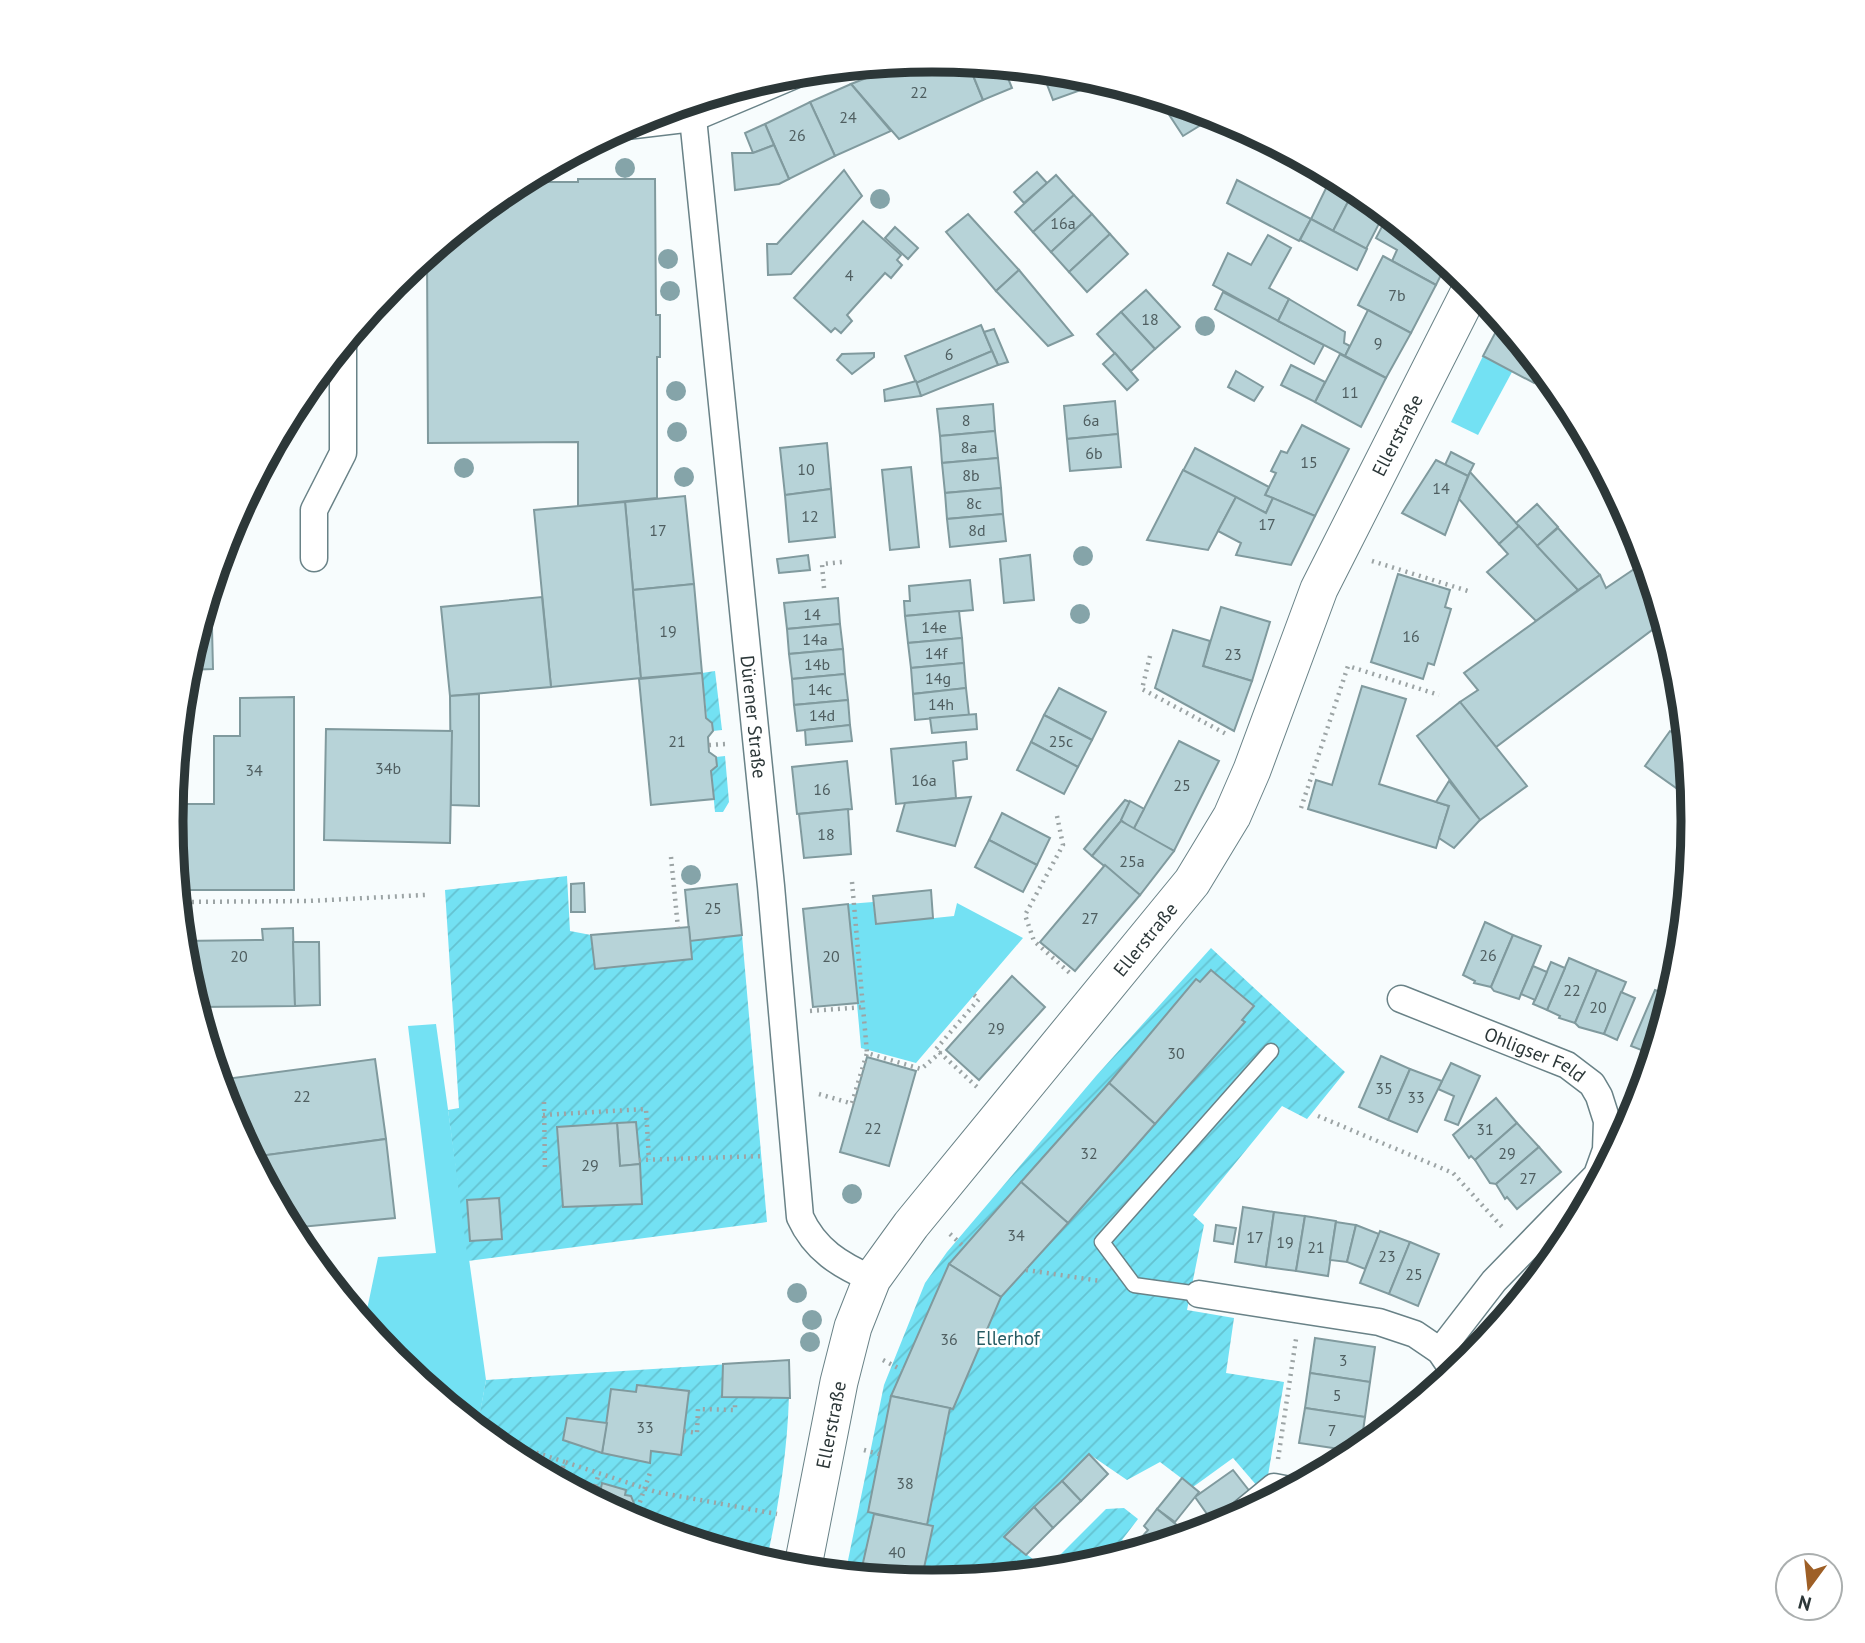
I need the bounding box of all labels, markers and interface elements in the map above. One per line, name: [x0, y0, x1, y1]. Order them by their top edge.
house number: 22: [910, 82, 928, 102]
house number: 24: [839, 107, 857, 127]
house number: 26: [788, 125, 806, 145]
house number: 16a: [1050, 213, 1076, 233]
house number: 4: [845, 265, 854, 285]
house number: 7b: [1388, 285, 1406, 305]
house number: 18: [1141, 309, 1159, 329]
house number: 9: [1374, 333, 1382, 353]
house number: 6: [945, 344, 953, 364]
house number: 11: [1341, 382, 1359, 402]
street label: Ellerstraße: [1366, 390, 1428, 480]
house number: 8: [962, 410, 970, 430]
house number: 6a: [1083, 410, 1099, 430]
house number: 8a: [961, 437, 977, 457]
house number: 6b: [1085, 443, 1103, 463]
house number: 15: [1300, 452, 1318, 472]
house number: 10: [797, 459, 815, 479]
house number: 8b: [962, 465, 980, 485]
house number: 14: [1432, 478, 1450, 498]
house number: 8c: [966, 493, 982, 513]
house number: 12: [801, 506, 819, 526]
house number: 17: [1258, 514, 1276, 534]
house number: 17: [649, 520, 667, 540]
house number: 8d: [968, 520, 986, 540]
house number: 14: [803, 604, 821, 624]
house number: 14e: [921, 617, 947, 637]
house number: 19: [659, 621, 677, 641]
house number: 16: [1402, 626, 1420, 646]
house number: 14a: [802, 629, 828, 649]
house number: 14f: [925, 643, 948, 663]
house number: 23: [1224, 644, 1242, 664]
street label: Dürener Straße: [736, 654, 772, 780]
house number: 14b: [804, 654, 830, 674]
house number: 14g: [925, 668, 951, 688]
house number: 14c: [808, 679, 832, 699]
house number: 14h: [928, 694, 954, 714]
house number: 14d: [809, 705, 835, 725]
house number: 21: [668, 731, 686, 751]
house number: 25c: [1049, 731, 1073, 751]
house number: 34b: [375, 758, 401, 778]
house number: 34: [245, 760, 263, 780]
house number: 16a: [911, 770, 937, 790]
house number: 25: [1173, 775, 1191, 795]
house number: 16: [813, 779, 831, 799]
house number: 18: [817, 824, 835, 844]
house number: 25a: [1119, 851, 1145, 871]
street label: Ellerstraße: [1108, 897, 1183, 981]
house number: 25: [704, 898, 722, 918]
house number: 27: [1081, 908, 1099, 928]
house number: 26: [1479, 945, 1497, 965]
house number: 20: [230, 946, 248, 966]
house number: 20: [822, 946, 840, 966]
house number: 22: [1563, 980, 1581, 1000]
house number: 20: [1589, 997, 1607, 1017]
house number: 29: [987, 1018, 1005, 1038]
street label: Ohligser Feld: [1481, 1021, 1591, 1087]
house number: 30: [1167, 1043, 1185, 1063]
house number: 35: [1375, 1078, 1393, 1098]
house number: 22: [293, 1086, 311, 1106]
house number: 33: [1407, 1087, 1425, 1107]
house number: 22: [864, 1118, 882, 1138]
house number: 31: [1476, 1119, 1494, 1139]
house number: 32: [1080, 1143, 1098, 1163]
house number: 29: [1498, 1143, 1516, 1163]
house number: 29: [581, 1155, 599, 1175]
house number: 27: [1519, 1168, 1537, 1188]
house number: 34: [1007, 1225, 1025, 1245]
house number: 17: [1246, 1227, 1264, 1247]
house number: 19: [1276, 1232, 1294, 1252]
house number: 21: [1307, 1237, 1325, 1257]
house number: 23: [1378, 1246, 1396, 1266]
house number: 25: [1405, 1264, 1423, 1284]
park label: Ellerhof: [976, 1326, 1041, 1350]
house number: 36: [940, 1329, 958, 1349]
house number: 3: [1339, 1350, 1347, 1370]
street label: Ellerstraße: [810, 1379, 851, 1471]
house number: 5: [1333, 1385, 1341, 1405]
house number: 33: [636, 1417, 654, 1437]
house number: 7: [1328, 1420, 1336, 1440]
house number: 38: [896, 1473, 914, 1493]
house number: 40: [888, 1542, 906, 1562]
north arrow: [1774, 1552, 1844, 1622]
text: N: [1795, 1590, 1814, 1617]

